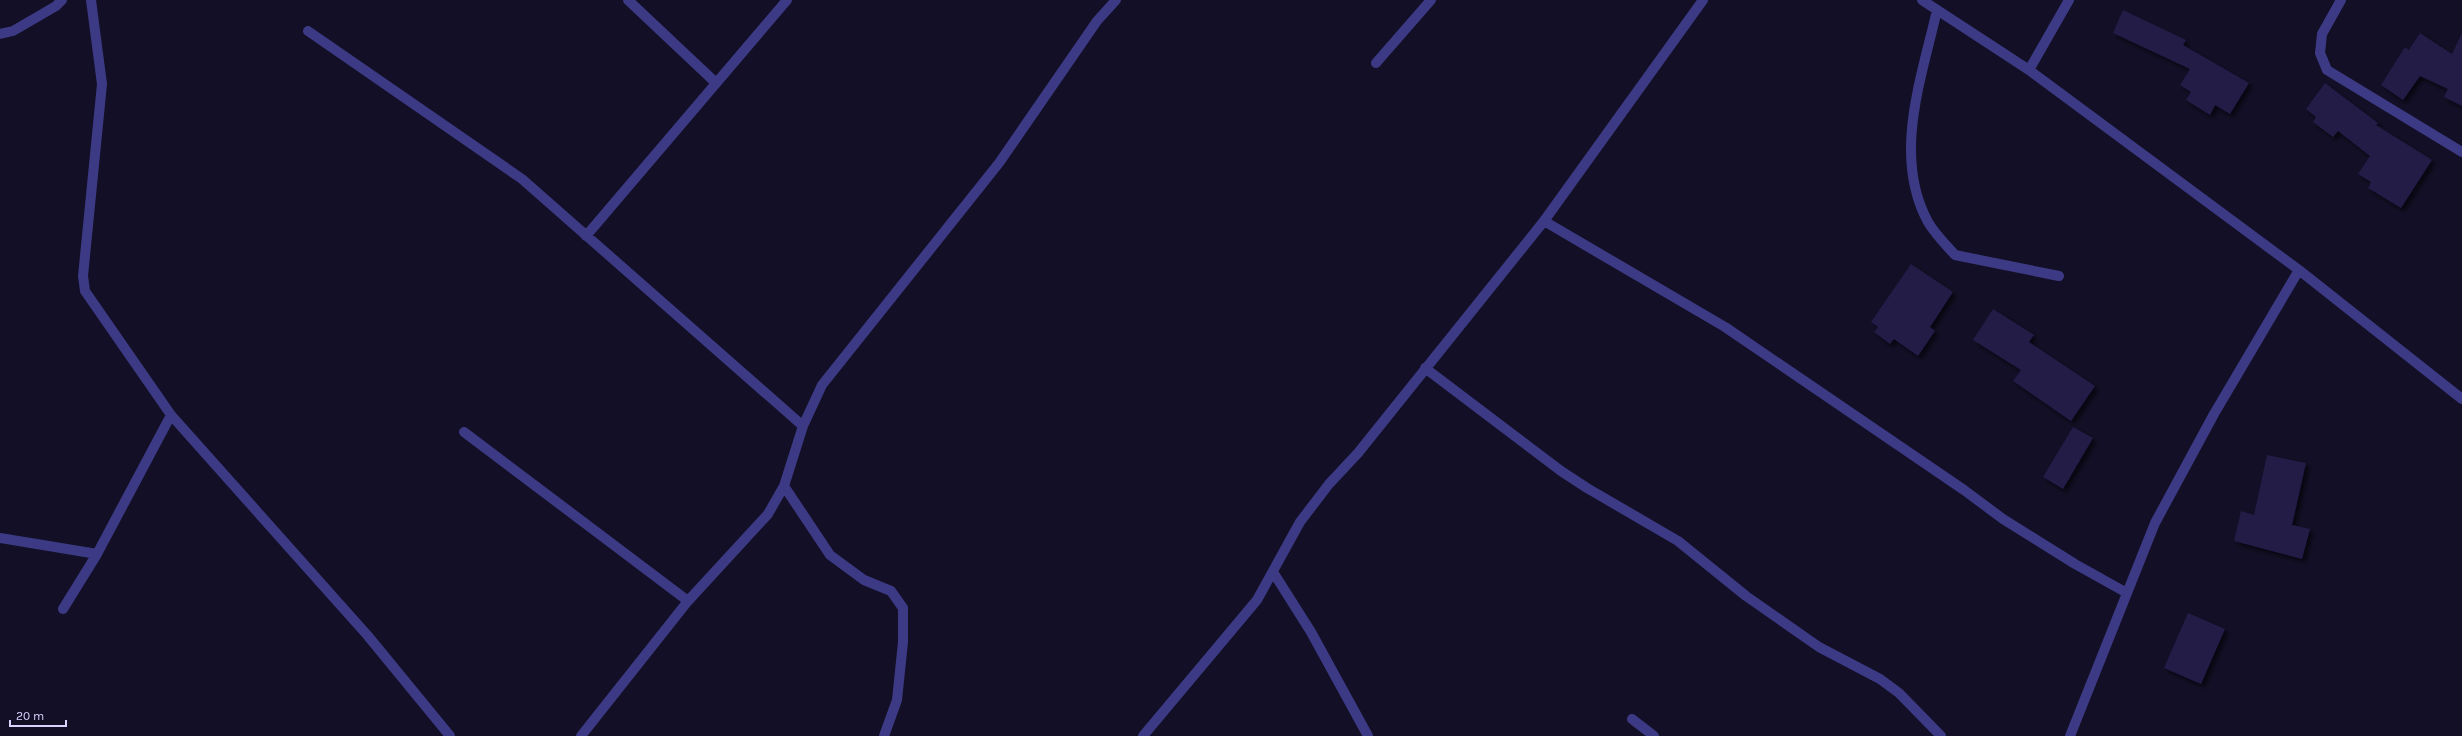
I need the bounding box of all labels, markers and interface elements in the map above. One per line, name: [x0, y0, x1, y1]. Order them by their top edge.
scale bar: [10, 702, 66, 728]
text: 20 m: [16, 709, 44, 723]

